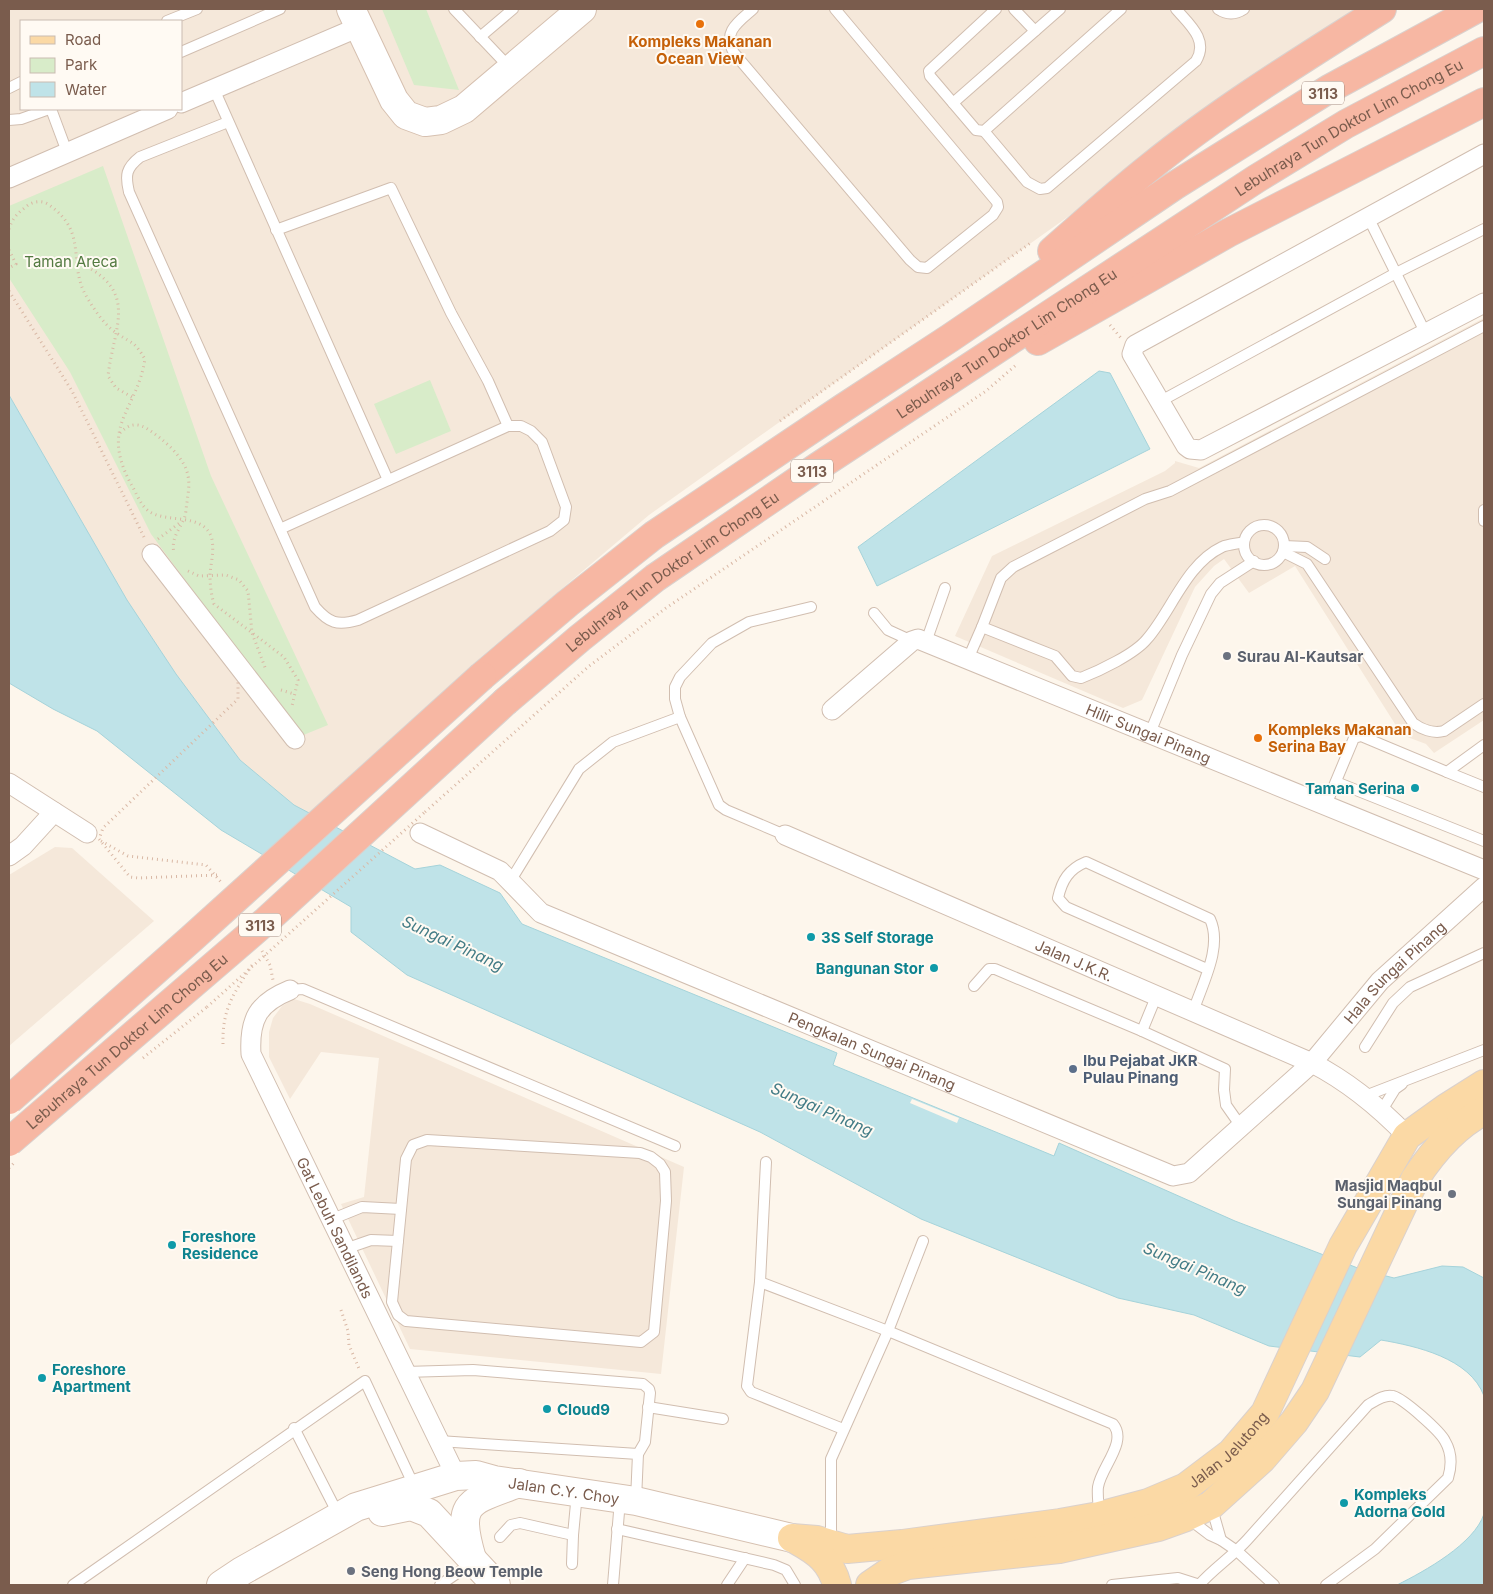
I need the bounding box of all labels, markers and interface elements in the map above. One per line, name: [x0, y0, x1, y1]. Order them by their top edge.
marker: Kompleks Makanan Ocean View: [694, 18, 706, 30]
legend: [20, 20, 182, 110]
text: Road: [65, 30, 101, 49]
place label: Kompleks Makanan Ocean View: [628, 32, 772, 68]
street label: Lebuhraya Tun Doktor Lim Chong Eu: [1231, 54, 1466, 200]
text: Park: [65, 55, 98, 74]
text: Water: [65, 80, 107, 99]
road number: 3113: [1302, 82, 1344, 105]
park label: Taman Areca: [24, 252, 118, 271]
street label: Lebuhraya Tun Doktor Lim Chong Eu: [893, 264, 1120, 422]
road number: 3113: [791, 460, 833, 482]
street label: Lebuhraya Tun Doktor Lim Chong Eu: [562, 487, 782, 656]
place label: Surau Al-Kautsar: [1237, 647, 1363, 666]
marker: Surau Al-Kautsar: [1221, 650, 1233, 662]
street label: Hilir Sungai Pinang: [1083, 699, 1214, 767]
place label: Kompleks Makanan Serina Bay: [1268, 720, 1412, 756]
marker: Kompleks Makanan Serina Bay: [1252, 732, 1264, 744]
place label: Taman Serina: [1305, 779, 1405, 798]
marker: Taman Serina: [1409, 782, 1421, 794]
water label: Sungai Pinang: [399, 911, 507, 975]
road number: 3113: [239, 914, 281, 936]
street label: Hala Sungai Pinang: [1339, 917, 1449, 1027]
place label: 3S Self Storage: [821, 928, 934, 947]
marker: 3S Self Storage: [805, 931, 817, 943]
street label: Jalan J.K.R.: [1032, 935, 1116, 985]
street label: Lebuhraya Tun Doktor Lim Chong Eu: [22, 949, 231, 1133]
place label: Bangunan Stor: [816, 959, 924, 978]
marker: Bangunan Stor: [928, 962, 940, 974]
street label: Pengkalan Sungai Pinang: [786, 1008, 959, 1094]
place label: Ibu Pejabat JKR Pulau Pinang: [1083, 1051, 1198, 1087]
marker: Ibu Pejabat JKR Pulau Pinang: [1067, 1063, 1079, 1075]
water label: Sungai Pinang: [768, 1078, 876, 1141]
street label: Gat Lebuh Sandilands: [293, 1154, 378, 1301]
place label: Masjid Maqbul Sungai Pinang: [1335, 1176, 1442, 1212]
marker: Masjid Maqbul Sungai Pinang: [1446, 1188, 1458, 1200]
place label: Foreshore Residence: [182, 1227, 259, 1263]
water label: Sungai Pinang: [1141, 1237, 1250, 1299]
marker: Foreshore Residence: [166, 1239, 178, 1251]
place label: Foreshore Apartment: [52, 1360, 131, 1396]
marker: Foreshore Apartment: [36, 1372, 48, 1384]
place label: Cloud9: [557, 1400, 610, 1419]
marker: Cloud9: [541, 1403, 553, 1415]
street label: Jalan Jelutong: [1184, 1407, 1272, 1492]
street label: Jalan C.Y. Choy: [507, 1473, 621, 1508]
place label: Kompleks Adorna Gold: [1354, 1485, 1445, 1521]
marker: Kompleks Adorna Gold: [1338, 1497, 1350, 1509]
place label: Seng Hong Beow Temple: [361, 1562, 543, 1581]
marker: Seng Hong Beow Temple: [345, 1565, 357, 1577]

